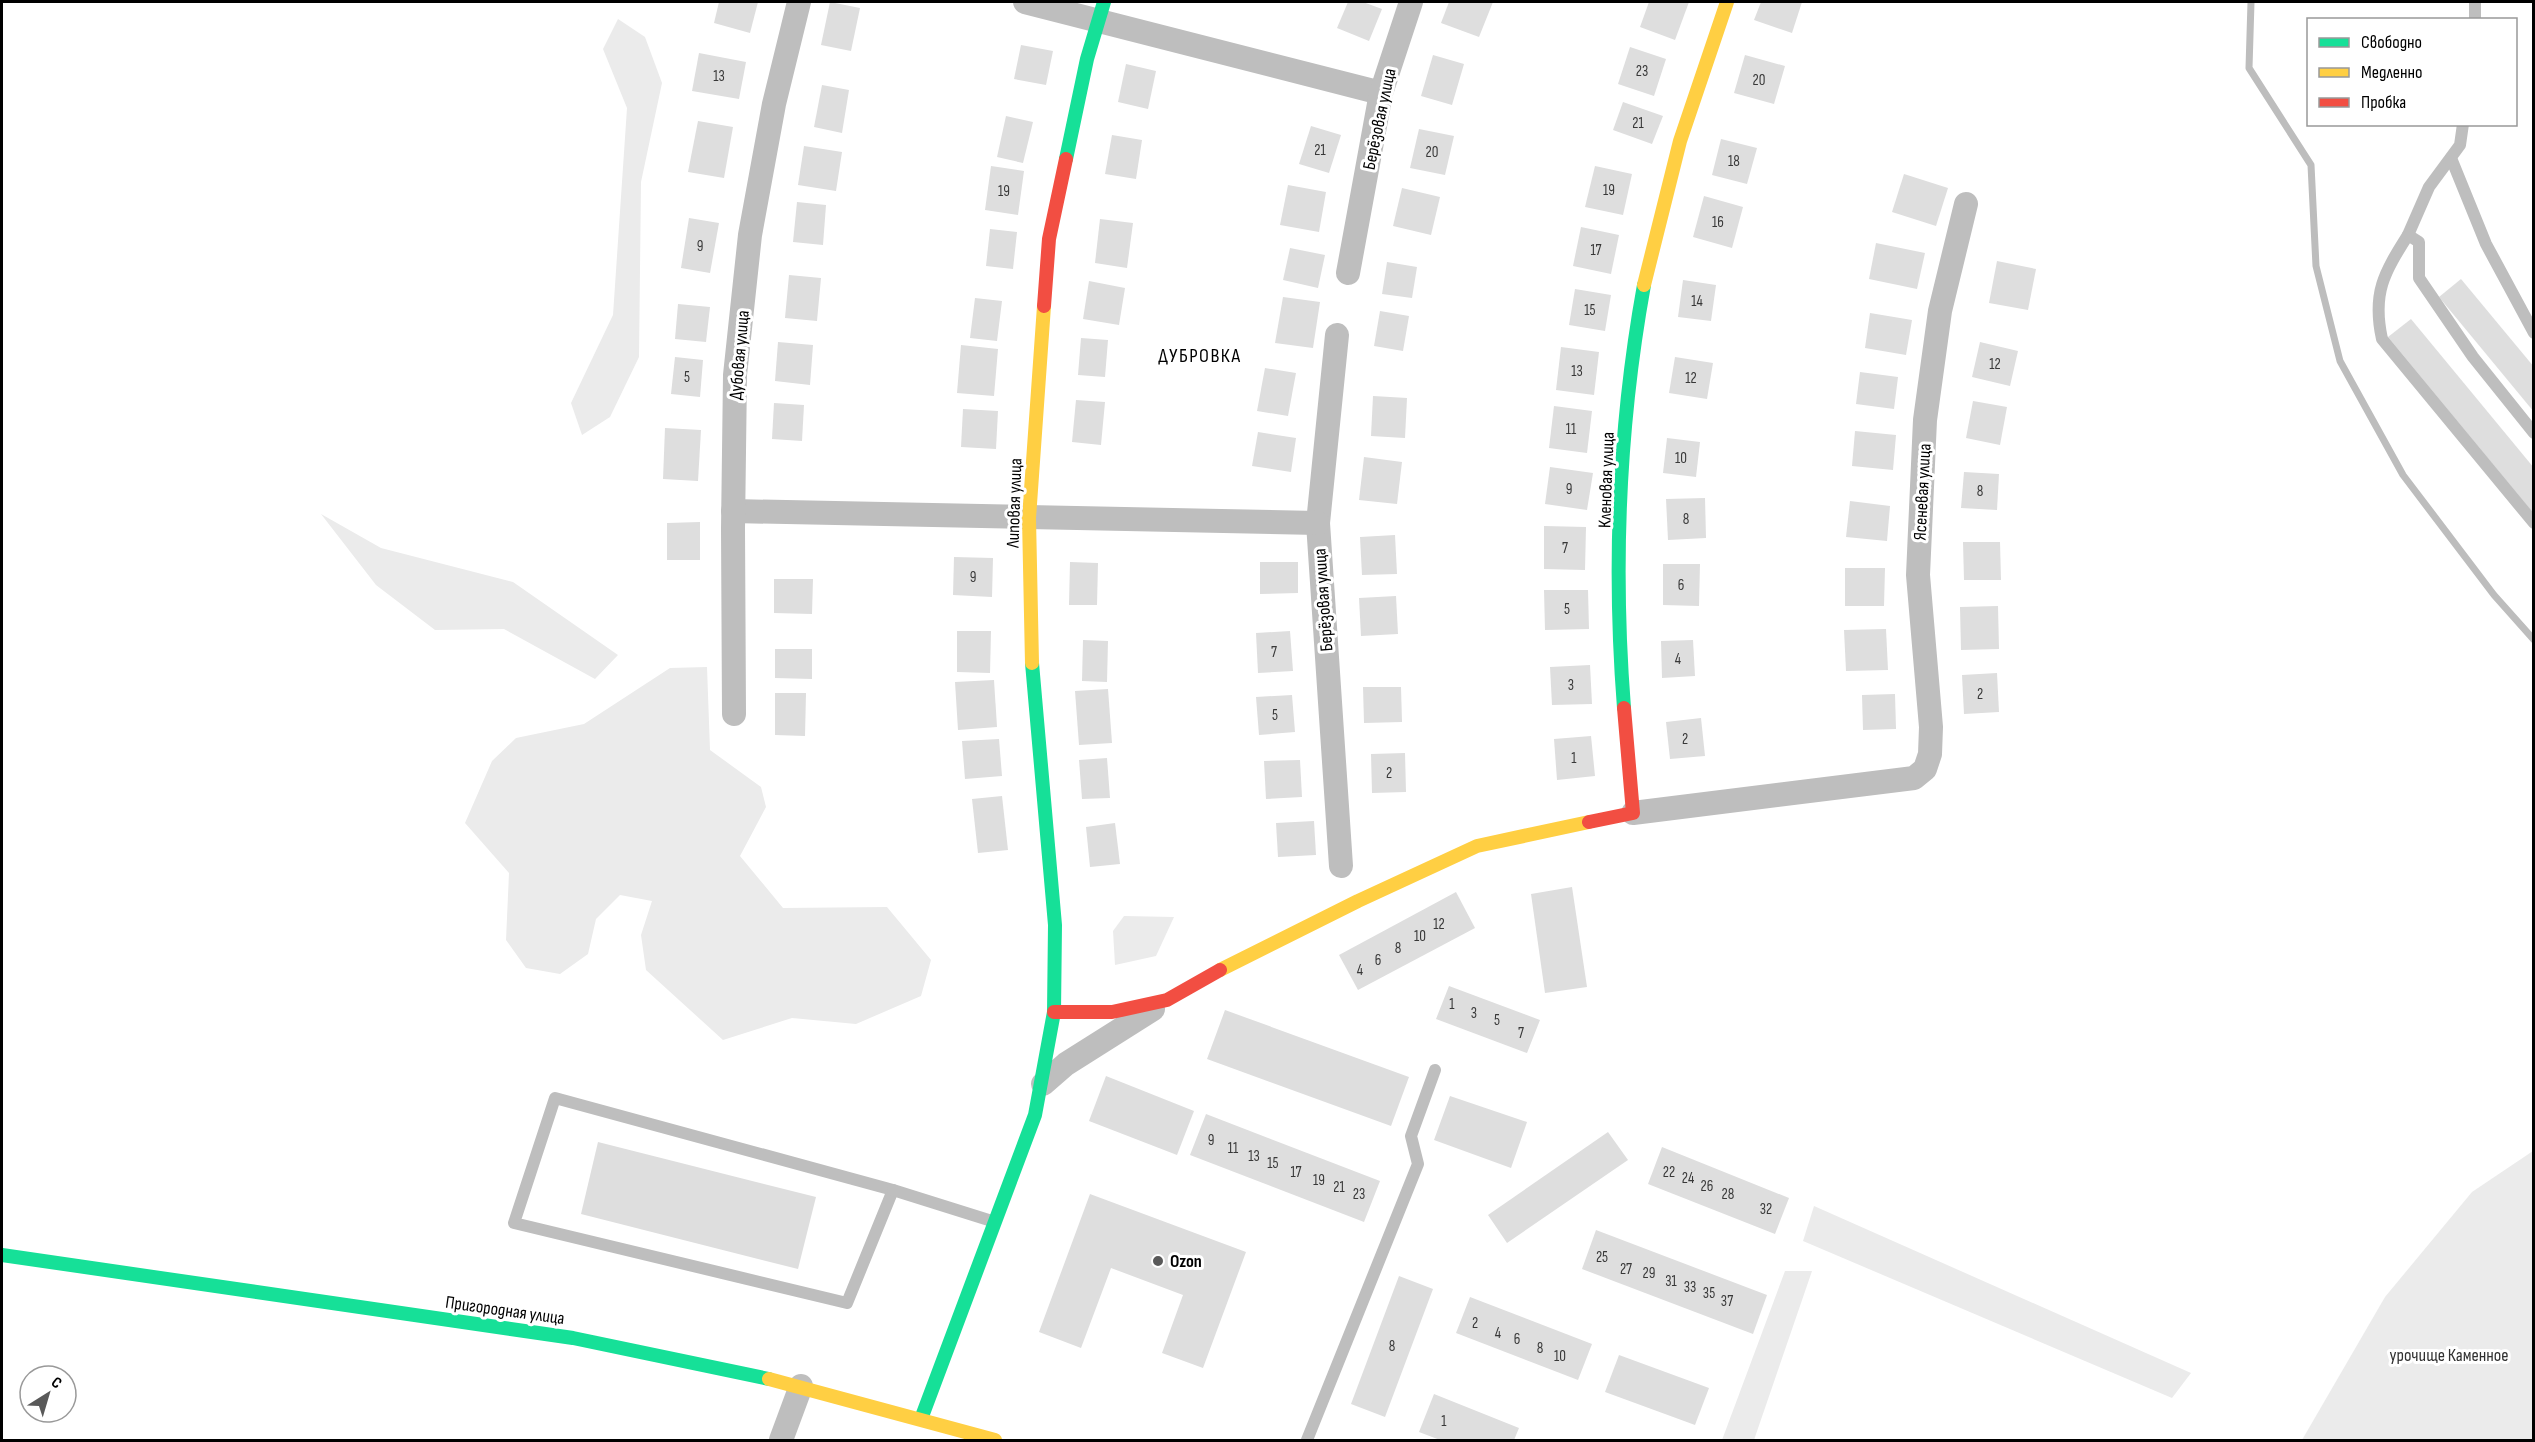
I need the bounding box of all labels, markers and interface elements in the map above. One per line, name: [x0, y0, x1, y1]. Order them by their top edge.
legend: [2307, 18, 2517, 126]
text: Свободно: [2361, 32, 2422, 53]
house number: 23: [1636, 62, 1648, 81]
text: Медленно: [2361, 62, 2423, 83]
street label: Берёзовая улица: [1358, 66, 1401, 172]
house number: 13: [713, 67, 725, 86]
house number: 20: [1753, 71, 1765, 90]
text: Пробка: [2361, 92, 2406, 113]
house number: 21: [1632, 114, 1644, 133]
house number: 21: [1314, 141, 1326, 160]
house number: 20: [1426, 143, 1438, 162]
house number: 18: [1728, 152, 1740, 171]
house number: 19: [1603, 181, 1615, 200]
house number: 19: [998, 182, 1010, 201]
house number: 16: [1712, 213, 1724, 232]
house number: 9: [697, 237, 703, 256]
house number: 17: [1590, 241, 1602, 260]
house number: 14: [1691, 292, 1703, 311]
house number: 15: [1584, 301, 1596, 320]
street label: Дубовая улица: [725, 309, 754, 401]
district label: ДУБРОВКА: [1158, 344, 1242, 368]
house number: 12: [1989, 355, 2001, 374]
house number: 13: [1571, 362, 1583, 381]
house number: 5: [684, 368, 690, 387]
house number: 12: [1685, 369, 1697, 388]
house number: 11: [1566, 420, 1577, 439]
street label: Кленовая улица: [1594, 431, 1619, 529]
street label: Ясеневая улица: [1909, 443, 1936, 541]
house number: 10: [1675, 449, 1687, 468]
street label: Липовая улица: [1002, 458, 1027, 549]
house number: 9: [1566, 480, 1572, 499]
house number: 8: [1977, 482, 1983, 501]
house number: 8: [1683, 510, 1689, 529]
house number: 7: [1562, 539, 1568, 558]
street label: Берёзовая улица: [1309, 548, 1338, 652]
house number: 9: [970, 568, 976, 587]
house number: 6: [1678, 576, 1684, 595]
house number: 5: [1564, 600, 1570, 619]
house number: 7: [1271, 643, 1277, 662]
house number: 4: [1675, 650, 1681, 669]
house number: 3: [1568, 676, 1574, 695]
house number: 2: [1977, 685, 1983, 704]
house number: 5: [1272, 706, 1278, 725]
house number: 2: [1682, 730, 1688, 749]
house number: 1: [1571, 749, 1577, 768]
house number: 2: [1386, 764, 1392, 783]
house number: 12: [1433, 915, 1445, 934]
house number: 10: [1414, 927, 1426, 946]
house number: 8: [1395, 939, 1401, 958]
house number: 6: [1375, 951, 1381, 970]
house number: 4: [1357, 961, 1363, 980]
house number: 1: [1449, 995, 1455, 1014]
house number: 3: [1471, 1004, 1477, 1023]
house number: 5: [1494, 1011, 1500, 1030]
house number: 7: [1518, 1024, 1524, 1043]
house number: 9: [1208, 1131, 1214, 1150]
house number: 11: [1228, 1139, 1239, 1158]
house number: 13: [1248, 1147, 1260, 1166]
house number: 15: [1267, 1154, 1279, 1173]
house number: 17: [1290, 1163, 1302, 1182]
house number: 22: [1663, 1163, 1675, 1182]
house number: 24: [1682, 1169, 1694, 1188]
house number: 19: [1313, 1171, 1325, 1190]
house number: 26: [1701, 1177, 1713, 1196]
house number: 21: [1333, 1178, 1345, 1197]
house number: 23: [1353, 1185, 1365, 1204]
house number: 28: [1722, 1185, 1734, 1204]
house number: 32: [1760, 1200, 1772, 1219]
house number: 25: [1596, 1248, 1608, 1267]
place label: Ozon: [1170, 1251, 1202, 1272]
marker: Ozon: [1151, 1254, 1165, 1268]
house number: 27: [1620, 1260, 1632, 1279]
house number: 29: [1643, 1264, 1655, 1283]
house number: 31: [1665, 1272, 1678, 1291]
house number: 33: [1684, 1278, 1696, 1297]
house number: 35: [1703, 1284, 1715, 1303]
street label: Пригородная улица: [444, 1292, 566, 1329]
house number: 37: [1721, 1292, 1733, 1311]
house number: 2: [1472, 1314, 1478, 1333]
house number: 4: [1495, 1324, 1501, 1343]
house number: 6: [1514, 1330, 1520, 1349]
house number: 8: [1389, 1337, 1395, 1356]
house number: 8: [1537, 1339, 1543, 1358]
park label: урочище Каменное: [2390, 1345, 2509, 1366]
house number: 10: [1554, 1347, 1566, 1366]
north arrow: [18, 1364, 78, 1424]
text: С: [47, 1373, 65, 1393]
house number: 1: [1441, 1412, 1447, 1431]

